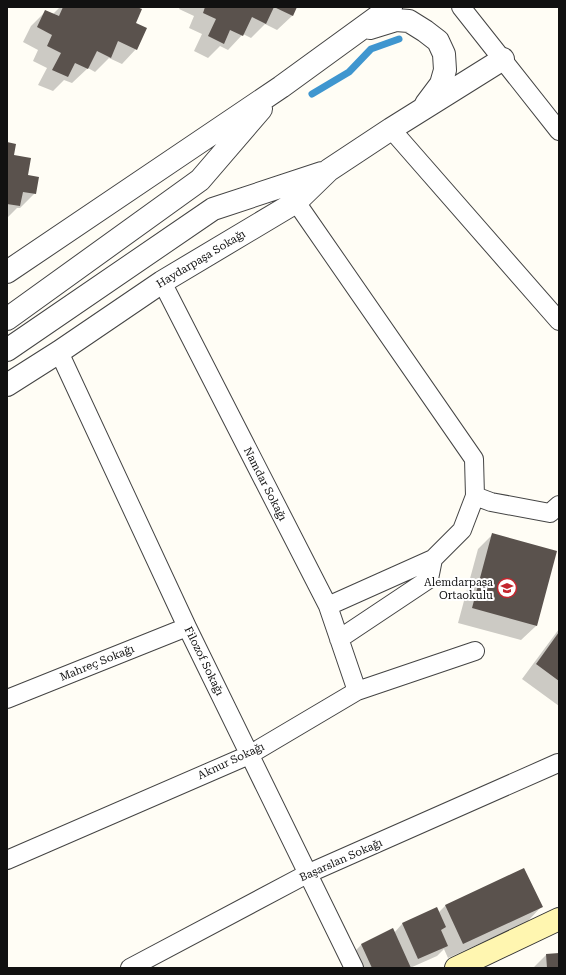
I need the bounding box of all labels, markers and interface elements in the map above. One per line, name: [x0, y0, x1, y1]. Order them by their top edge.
street label: Haydarpaşa Sokağı: [154, 227, 248, 291]
street label: Namdar Sokağı: [241, 445, 289, 523]
place label: Alemdarpaşa Ortaokulu: [424, 576, 493, 602]
school or university icon: Alemdarpaşa Ortaokulu: [496, 577, 518, 599]
street label: Filozof Sokağı: [182, 624, 227, 698]
street label: Mahreç Sokağı: [58, 642, 136, 684]
street label: Aknur Sokağı: [196, 740, 267, 782]
street label: Başarslan Sokağı: [297, 836, 385, 884]

